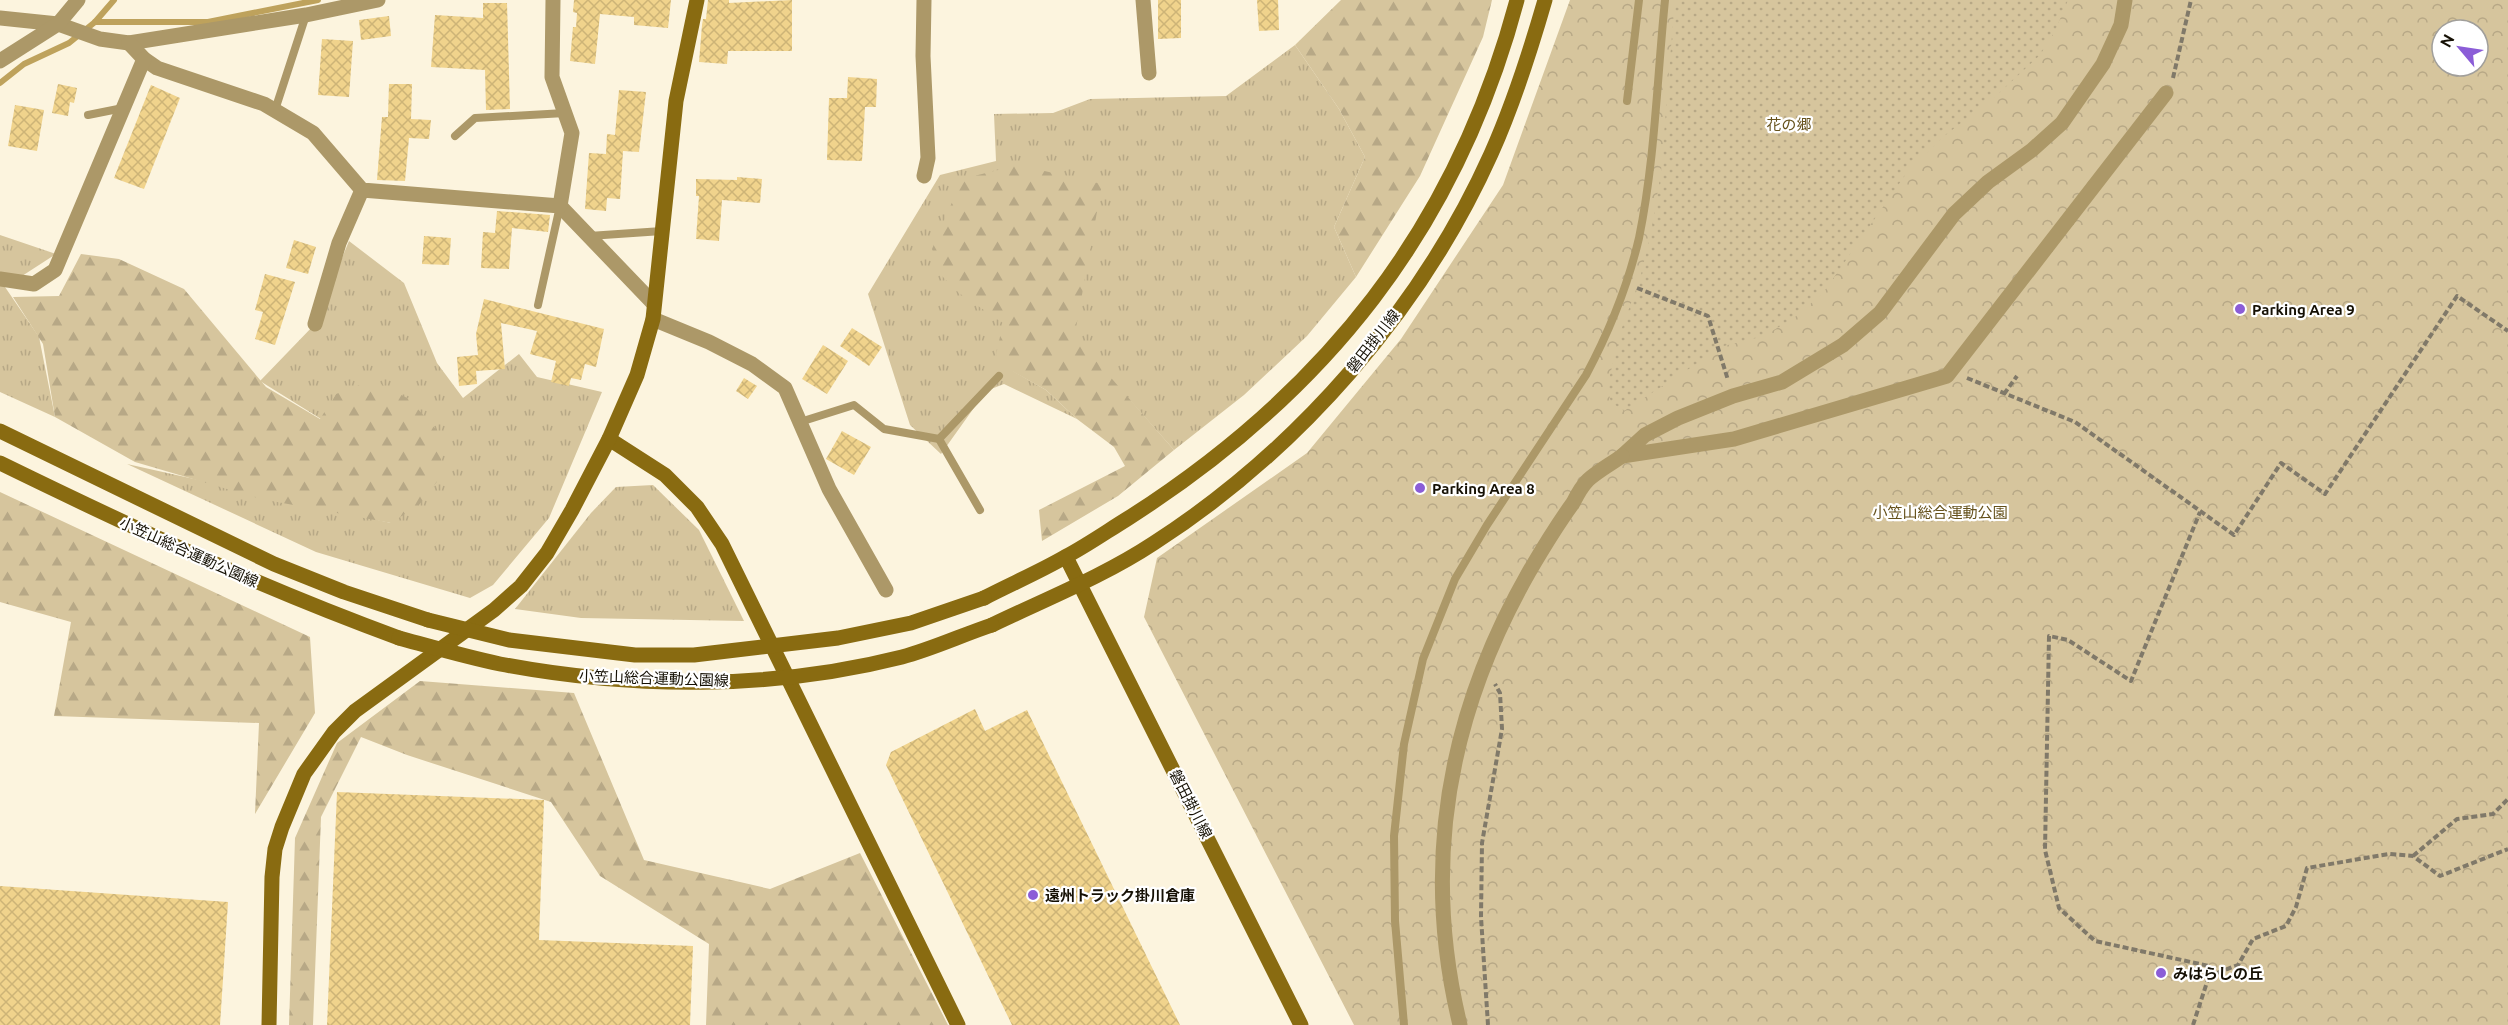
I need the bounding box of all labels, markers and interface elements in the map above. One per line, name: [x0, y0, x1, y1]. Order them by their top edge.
north arrow: [2430, 18, 2490, 78]
text: N: [2436, 31, 2458, 50]
park label: 花の郷: [1766, 116, 1812, 133]
place label: Parking Area 9: [2252, 301, 2355, 318]
marker: Parking Area 9: [2233, 302, 2247, 316]
street label: 磐田掛川線: [1343, 306, 1403, 376]
place label: Parking Area 8: [1432, 480, 1535, 497]
marker: Parking Area 8: [1413, 481, 1427, 495]
park label: 小笠山総合運動公園: [1872, 504, 2008, 521]
street label: 小笠山総合運動公園線: [117, 514, 261, 590]
street label: 小笠山総合運動公園線: [579, 667, 729, 689]
street label: 磐田掛川線: [1166, 767, 1216, 841]
place label: 遠州トラック掛川倉庫: [1045, 887, 1195, 904]
marker: 遠州トラック掛川倉庫: [1026, 888, 1040, 902]
place label: みはらしの丘: [2173, 965, 2263, 982]
marker: みはらしの丘: [2154, 966, 2168, 980]

